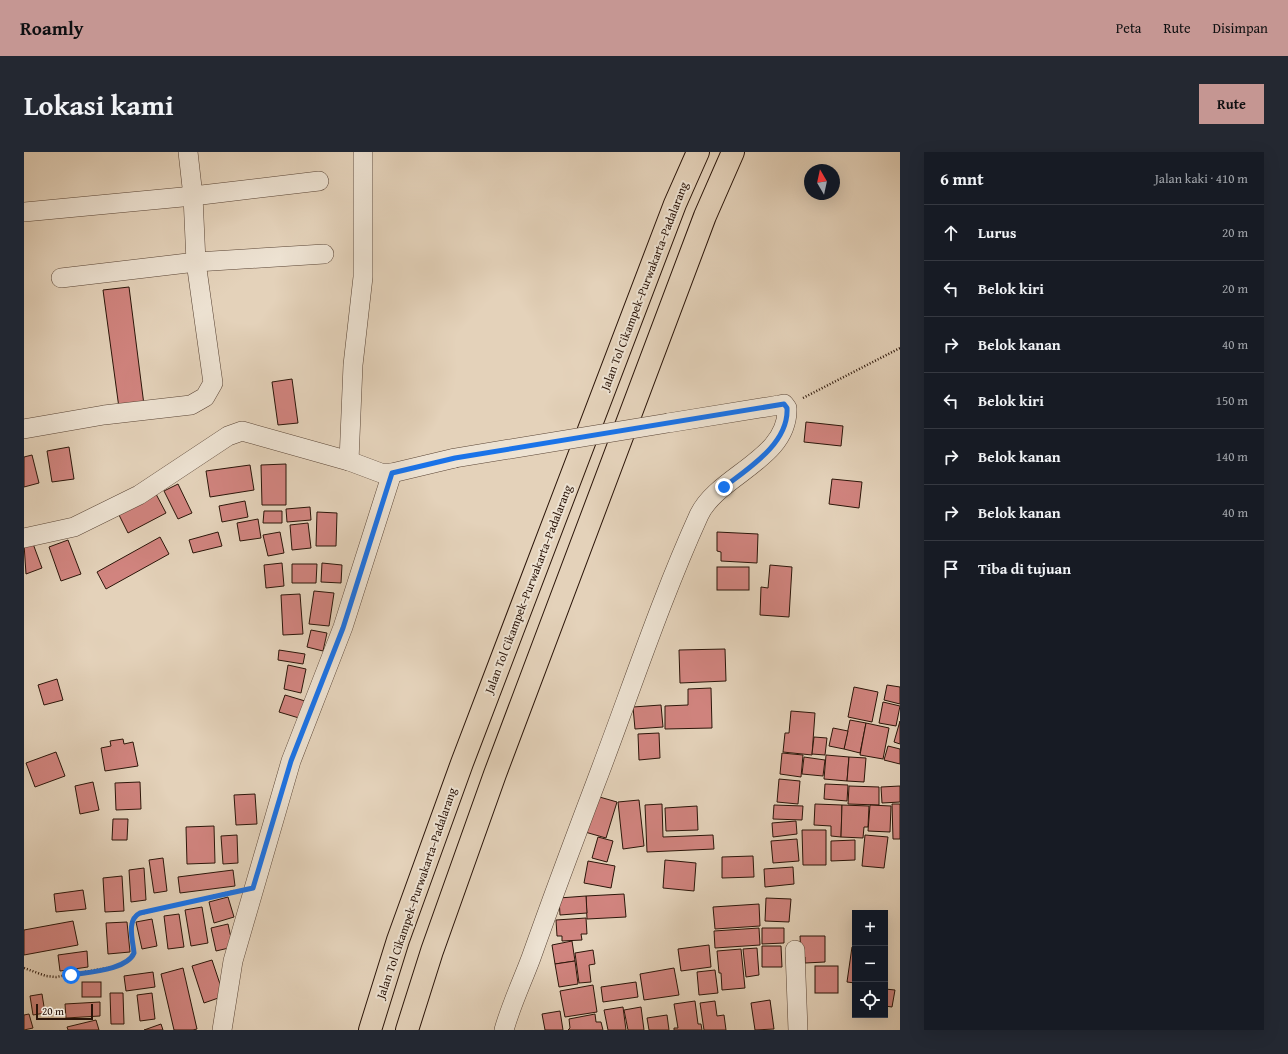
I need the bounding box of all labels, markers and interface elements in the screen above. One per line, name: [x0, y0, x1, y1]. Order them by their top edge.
text: Roamly: [20, 14, 84, 42]
text: Peta: [1116, 18, 1141, 38]
text: Rute: [1163, 18, 1191, 38]
text: Disimpan: [1213, 18, 1268, 38]
text: Lokasi kami: [24, 84, 174, 125]
button: Rute: [1199, 84, 1264, 124]
north arrow: [804, 164, 840, 200]
text: 6 mnt: [940, 166, 984, 191]
text: Jalan kaki · 410 m: [1155, 169, 1248, 188]
street label: Jalan Tol Cikampek–Purwakarta–Padalarang: [596, 179, 692, 395]
icon: ahead: [940, 222, 962, 244]
text: Lurus: [978, 222, 1016, 243]
text: 20 m: [1222, 223, 1248, 242]
icon: left: [940, 278, 962, 300]
text: Belok kiri: [978, 278, 1044, 299]
text: 20 m: [1222, 279, 1248, 298]
icon: right: [940, 334, 962, 356]
text: Belok kanan: [978, 334, 1061, 355]
text: 40 m: [1222, 335, 1248, 354]
icon: left: [940, 390, 962, 412]
text: Belok kiri: [978, 390, 1044, 411]
text: 150 m: [1216, 391, 1248, 410]
icon: right: [940, 446, 962, 468]
text: Belok kanan: [978, 446, 1061, 467]
text: 140 m: [1216, 447, 1248, 466]
route end: [715, 478, 733, 496]
street label: Jalan Tol Cikampek–Purwakarta–Padalarang: [480, 482, 576, 698]
icon: right: [940, 502, 962, 524]
text: Belok kanan: [978, 502, 1061, 523]
text: 40 m: [1222, 503, 1248, 522]
icon: arrive: [940, 558, 962, 580]
text: Tiba di tujuan: [978, 558, 1071, 579]
street label: Jalan Tol Cikampek–Purwakarta–Padalarang: [371, 785, 460, 1003]
map controls: [852, 910, 888, 1018]
button: +: [852, 910, 888, 946]
button: −: [852, 946, 888, 982]
route start: [62, 966, 80, 984]
button: locate: [852, 982, 888, 1018]
scale bar: [36, 1002, 93, 1021]
text: 20 m: [42, 1003, 64, 1019]

